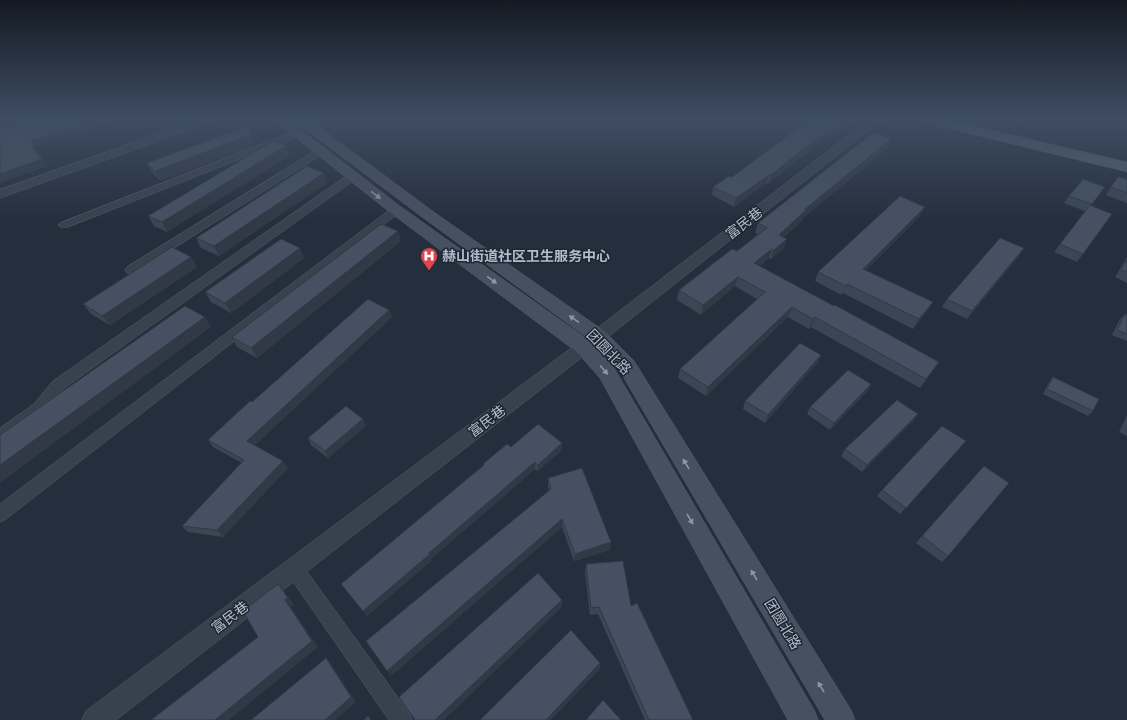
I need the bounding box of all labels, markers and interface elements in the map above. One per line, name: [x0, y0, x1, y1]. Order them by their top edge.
one-way arrow: [371, 190, 382, 199]
street label: 富民巷: [723, 204, 765, 242]
hospital icon: 赫山街道社区卫生服务中心: [419, 246, 439, 271]
place label: 赫山街道社区卫生服务中心: [442, 248, 610, 264]
one-way arrow: [487, 276, 497, 284]
one-way arrow: [568, 315, 579, 323]
street label: 团圆北路: [584, 326, 634, 378]
one-way arrow: [600, 364, 609, 375]
street label: 富民巷: [465, 402, 509, 440]
one-way arrow: [683, 458, 690, 470]
one-way arrow: [687, 513, 693, 525]
one-way arrow: [750, 570, 757, 581]
street label: 团圆北路: [762, 596, 804, 652]
street label: 富民巷: [208, 598, 252, 636]
one-way arrow: [817, 682, 825, 692]

